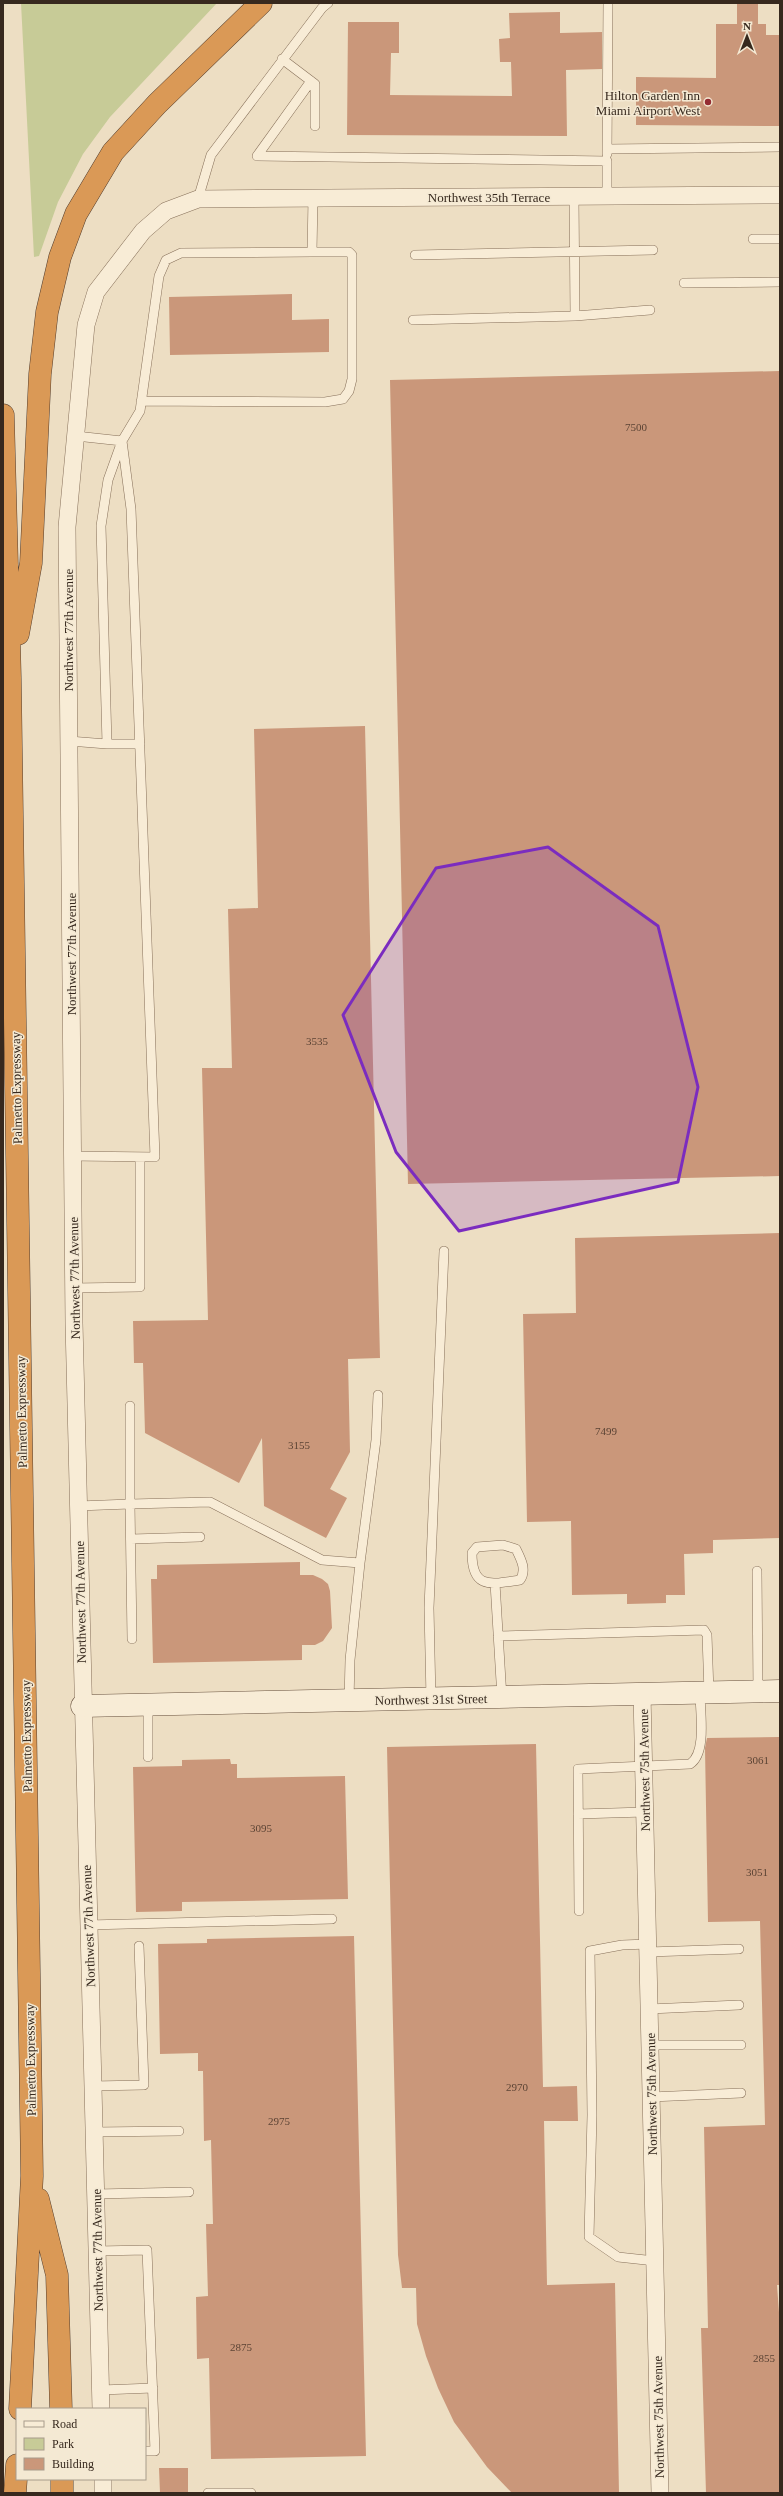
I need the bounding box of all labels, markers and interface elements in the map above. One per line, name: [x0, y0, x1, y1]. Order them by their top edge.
north arrow: [727, 16, 767, 56]
text: N: [743, 20, 751, 32]
place label: Hilton Garden Inn Miami Airport West: [596, 88, 700, 118]
marker: Hilton Garden Inn Miami Airport West: [703, 97, 713, 107]
street label: Northwest 35th Terrace: [428, 190, 550, 205]
house number: 7500: [625, 421, 648, 433]
street label: Northwest 77th Avenue: [61, 569, 76, 691]
street label: Northwest 77th Avenue: [64, 893, 79, 1015]
street label: Palmetto Expressway: [8, 1031, 25, 1144]
house number: 3535: [306, 1035, 329, 1047]
street label: Northwest 77th Avenue: [66, 1216, 83, 1339]
street label: Palmetto Expressway: [13, 1355, 30, 1468]
house number: 7499: [595, 1425, 618, 1437]
house number: 3155: [288, 1439, 311, 1451]
street label: Northwest 77th Avenue: [72, 1540, 89, 1663]
street label: Palmetto Expressway: [18, 1679, 35, 1792]
street label: Northwest 31st Street: [375, 1691, 488, 1708]
street label: Northwest 75th Avenue: [636, 1708, 653, 1831]
house number: 3061: [747, 1754, 769, 1766]
house number: 3095: [250, 1822, 273, 1834]
street label: Northwest 77th Avenue: [79, 1864, 98, 1987]
house number: 3051: [746, 1866, 768, 1878]
street label: Palmetto Expressway: [22, 2003, 39, 2116]
street label: Northwest 75th Avenue: [643, 2032, 660, 2155]
house number: 2970: [506, 2081, 529, 2093]
house number: 2975: [268, 2115, 291, 2127]
street label: Northwest 77th Avenue: [89, 2188, 106, 2311]
house number: 2875: [230, 2341, 253, 2353]
house number: 2855: [753, 2352, 776, 2364]
street label: Northwest 75th Avenue: [650, 2355, 667, 2478]
legend: [16, 2408, 146, 2480]
text: Road: [52, 2417, 77, 2431]
text: Park: [52, 2437, 74, 2451]
text: Building: [52, 2457, 94, 2471]

